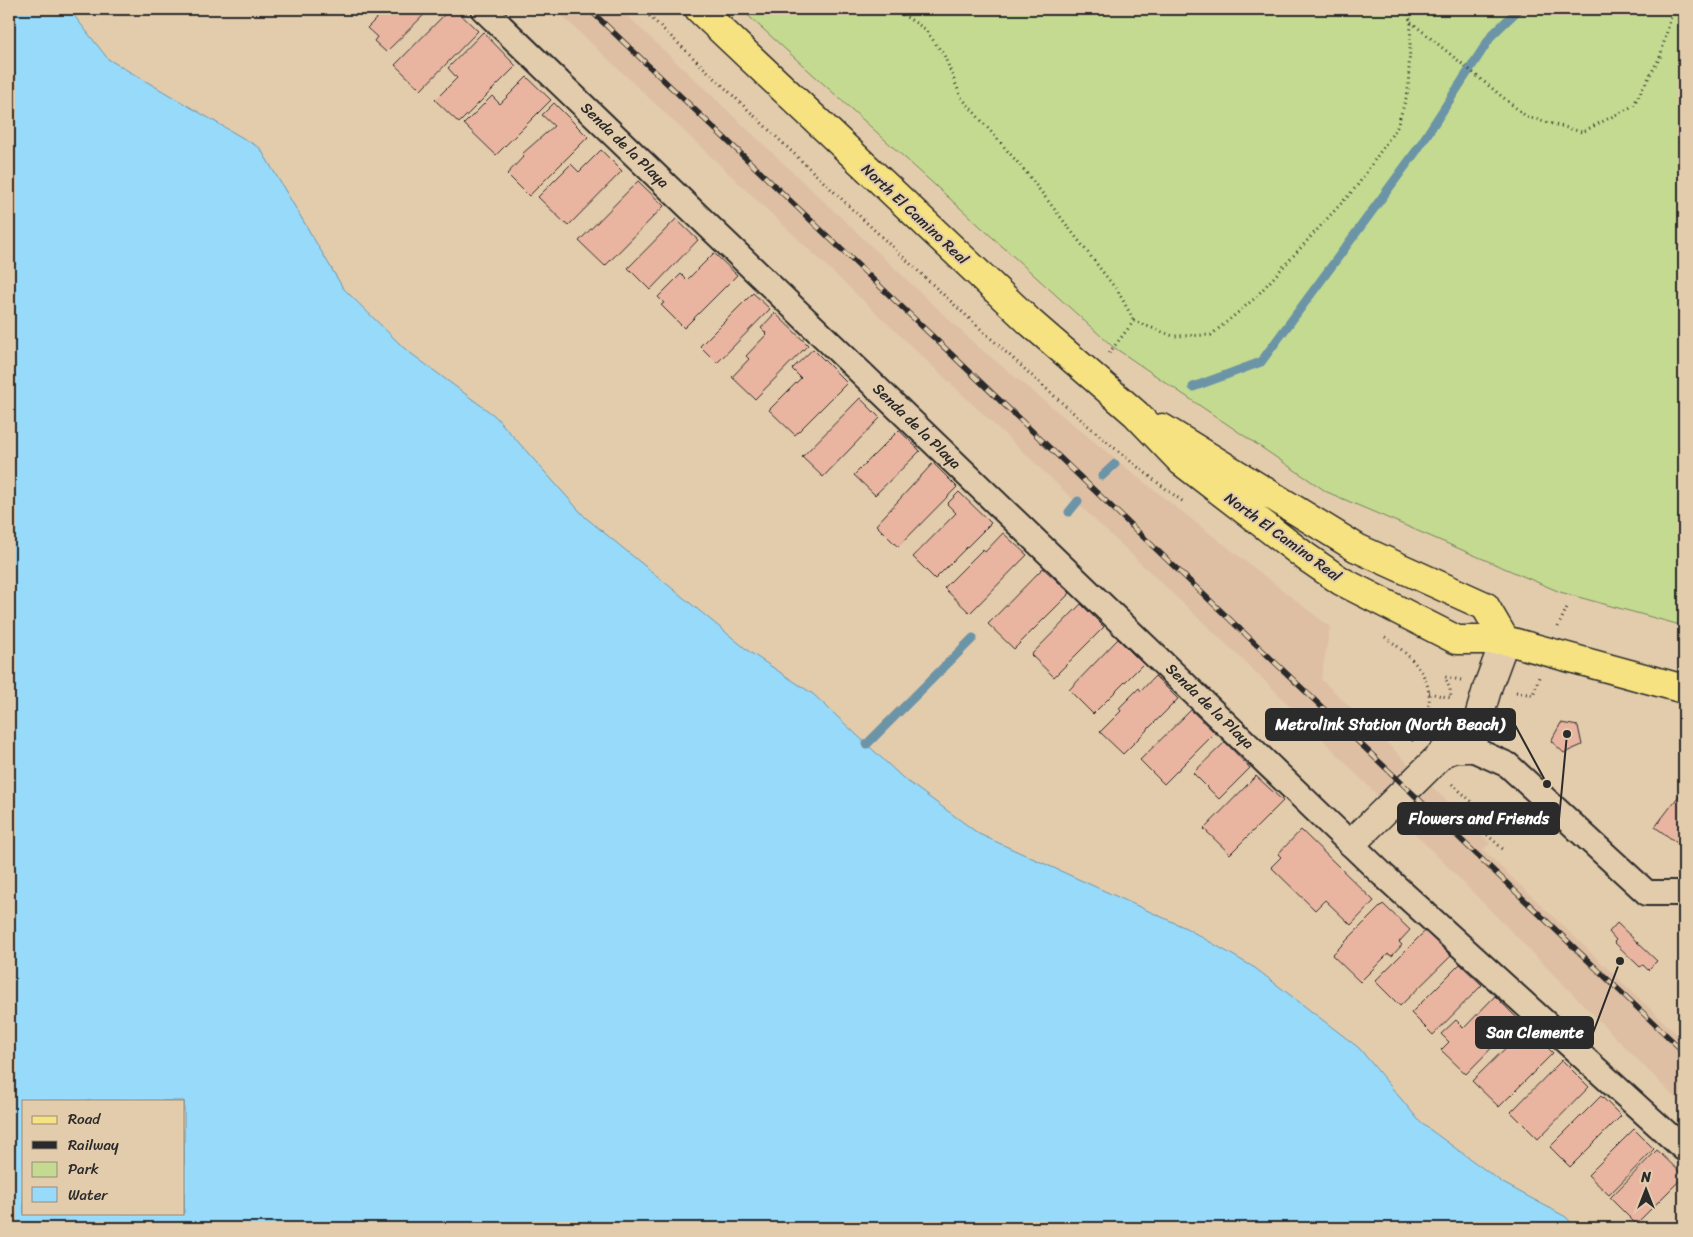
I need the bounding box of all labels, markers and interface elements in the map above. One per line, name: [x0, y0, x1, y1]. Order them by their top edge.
street label: Senda de la Playa: [574, 96, 676, 195]
street label: North El Camino Real: [855, 157, 975, 272]
street label: Senda de la Playa: [866, 377, 968, 476]
street label: North El Camino Real: [1219, 485, 1348, 589]
street label: Senda de la Playa: [1159, 657, 1261, 756]
callout: Metrolink Station (North Beach): [1266, 709, 1515, 740]
text: Metrolink Station (North Beach): [1274, 710, 1506, 739]
callout: Flowers and Friends: [1398, 803, 1559, 834]
text: Flowers and Friends: [1408, 804, 1550, 833]
callout: San Clemente: [1476, 1017, 1593, 1048]
text: San Clemente: [1485, 1018, 1585, 1047]
legend: [22, 1100, 185, 1214]
text: Road: [68, 1106, 101, 1132]
text: Railway: [68, 1132, 119, 1158]
text: Park: [68, 1156, 99, 1182]
north arrow: [1620, 1164, 1670, 1214]
text: N: [1640, 1165, 1651, 1190]
text: Water: [68, 1182, 108, 1208]

